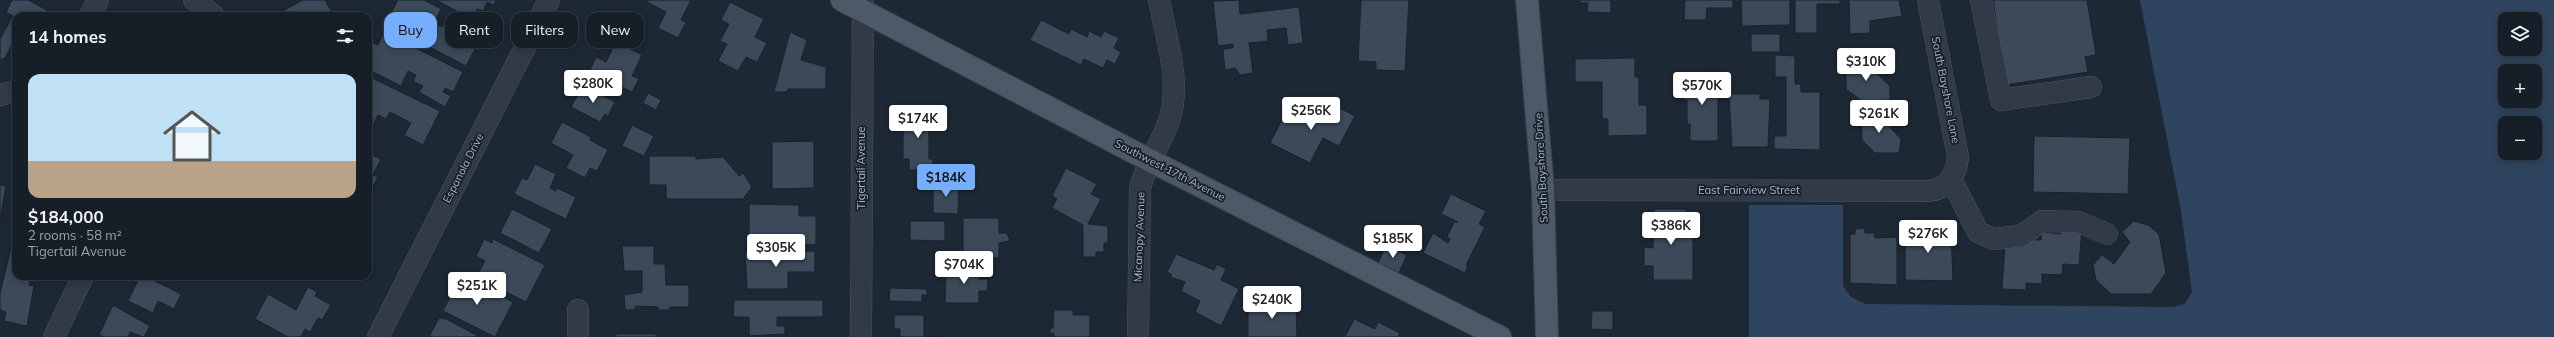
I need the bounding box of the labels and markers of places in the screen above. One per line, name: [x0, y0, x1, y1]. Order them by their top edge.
pin: $310K: [1838, 48, 1894, 82]
pin: $280K: [565, 70, 621, 104]
pin: $570K: [1674, 72, 1730, 106]
pin: $256K: [1283, 97, 1339, 131]
pin: $261K: [1851, 100, 1907, 134]
pin: $174K: [890, 105, 946, 139]
pin: $184K: [918, 164, 974, 198]
pin: $386K: [1643, 212, 1699, 246]
pin: $276K: [1900, 220, 1956, 254]
pin: $185K: [1365, 225, 1421, 259]
pin: $305K: [748, 234, 804, 268]
pin: $704K: [936, 251, 992, 285]
pin: $251K: [449, 272, 505, 306]
pin: $240K: [1244, 286, 1300, 320]

